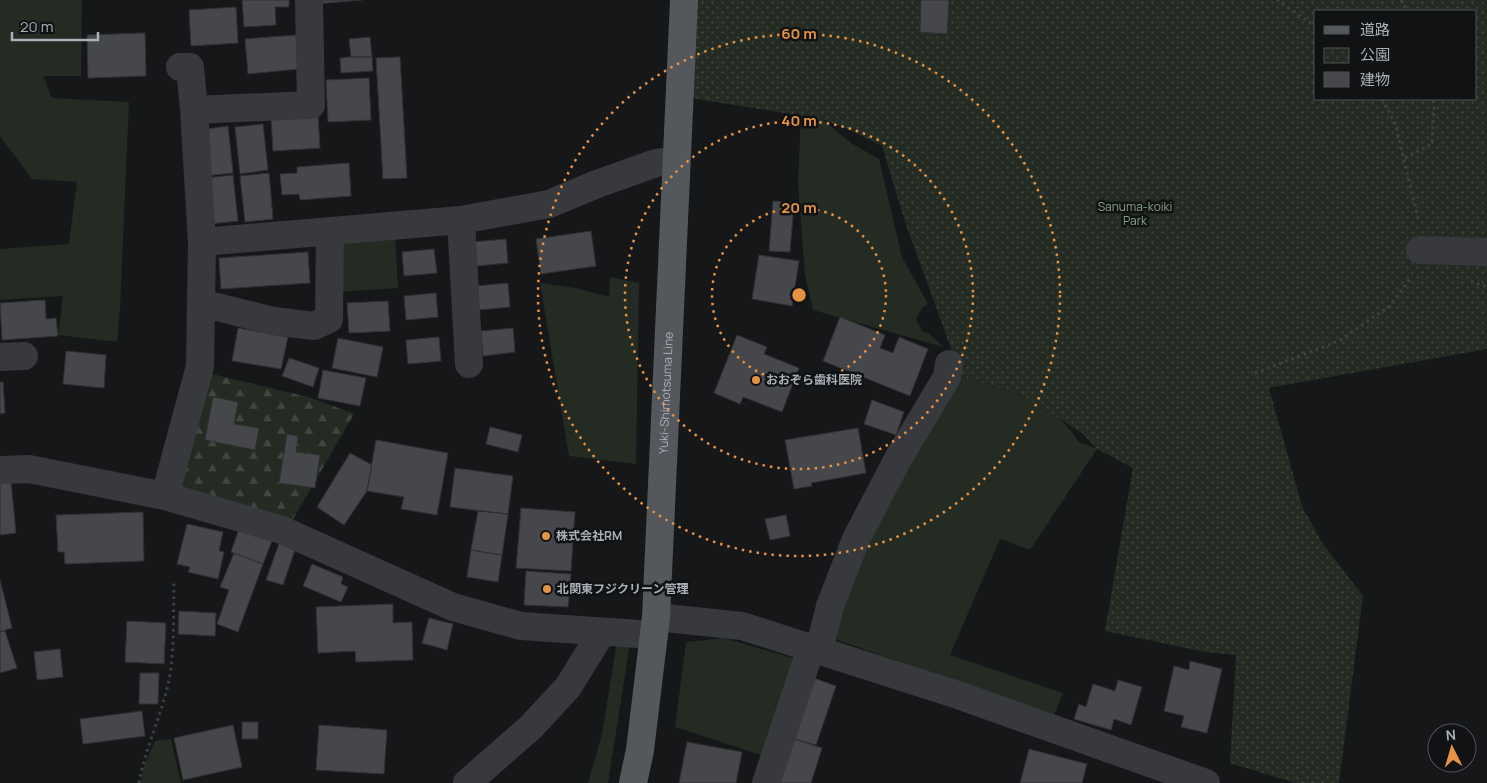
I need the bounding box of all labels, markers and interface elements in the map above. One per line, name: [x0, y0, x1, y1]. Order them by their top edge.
scale bar: [12, 10, 99, 42]
legend: [1314, 10, 1477, 100]
text: 20 m: [20, 16, 53, 37]
text: 道路: [1360, 19, 1390, 40]
text: 60 m: [781, 23, 817, 44]
text: 公園: [1360, 44, 1390, 65]
text: 建物: [1360, 69, 1390, 90]
text: 40 m: [781, 110, 817, 131]
text: 20 m: [781, 197, 817, 218]
park label: Sanuma-koiki Park: [1098, 198, 1172, 229]
centre of rings: [790, 286, 808, 304]
street label: Yuki-Shimotsuma Line: [654, 331, 677, 454]
place label: おおぞら歯科医院: [766, 371, 862, 388]
marker: おおぞら歯科医院: [750, 374, 762, 386]
place label: 株式会社RM: [556, 527, 622, 544]
marker: 株式会社RM: [540, 530, 552, 542]
place label: 北関東フジクリーン管理: [557, 580, 688, 597]
marker: 北関東フジクリーン管理: [541, 583, 553, 595]
north arrow: [1427, 723, 1477, 773]
text: N: [1445, 725, 1457, 744]

